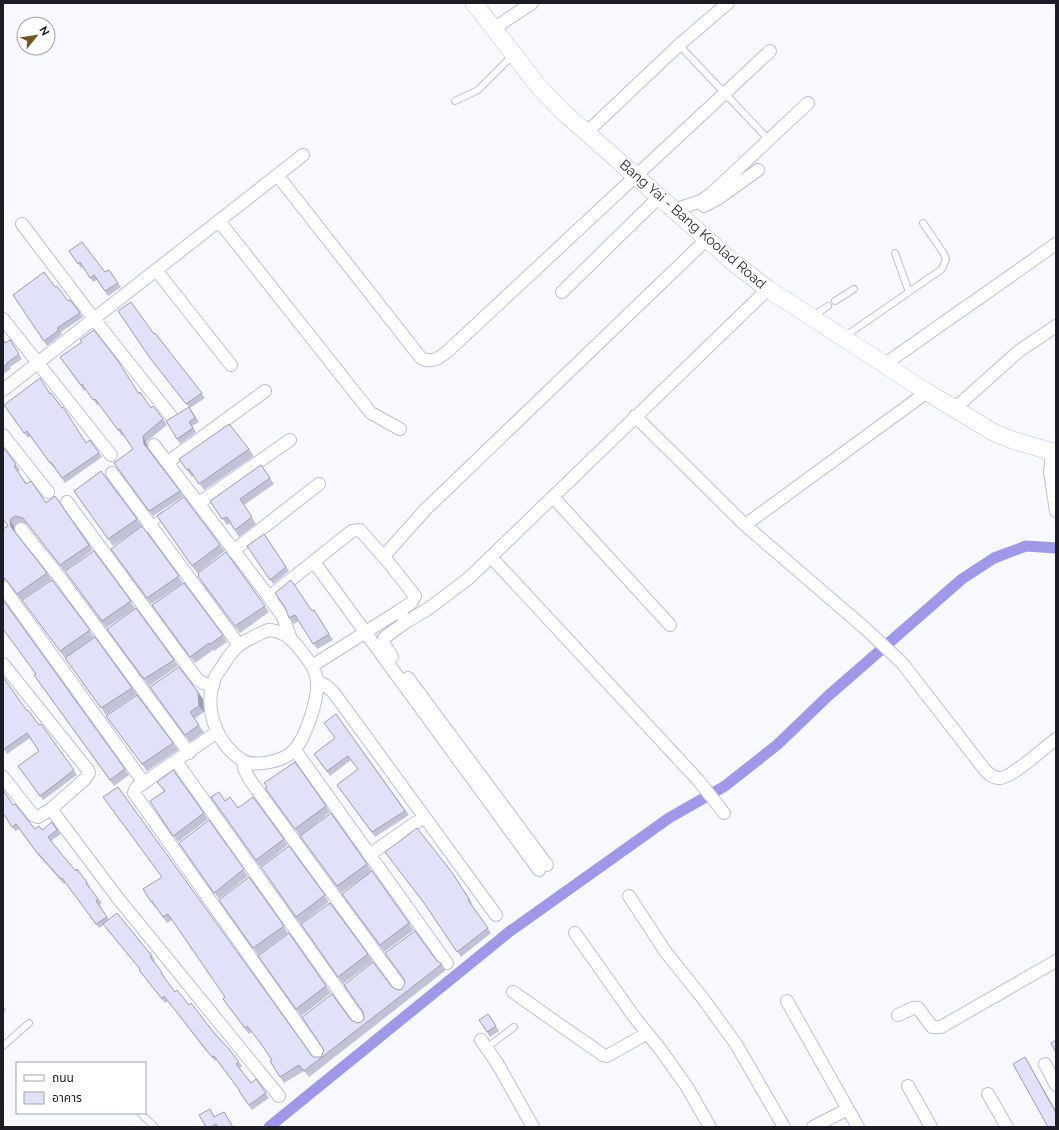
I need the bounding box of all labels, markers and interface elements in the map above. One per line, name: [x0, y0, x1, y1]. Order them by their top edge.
north arrow: [16, 16, 56, 56]
text: N: [36, 24, 52, 38]
street label: Bang Yai - Bang Koolad Road: [617, 156, 769, 292]
legend: [16, 1062, 146, 1114]
text: ถนน: [52, 1071, 74, 1085]
text: อาคาร: [52, 1091, 82, 1105]

